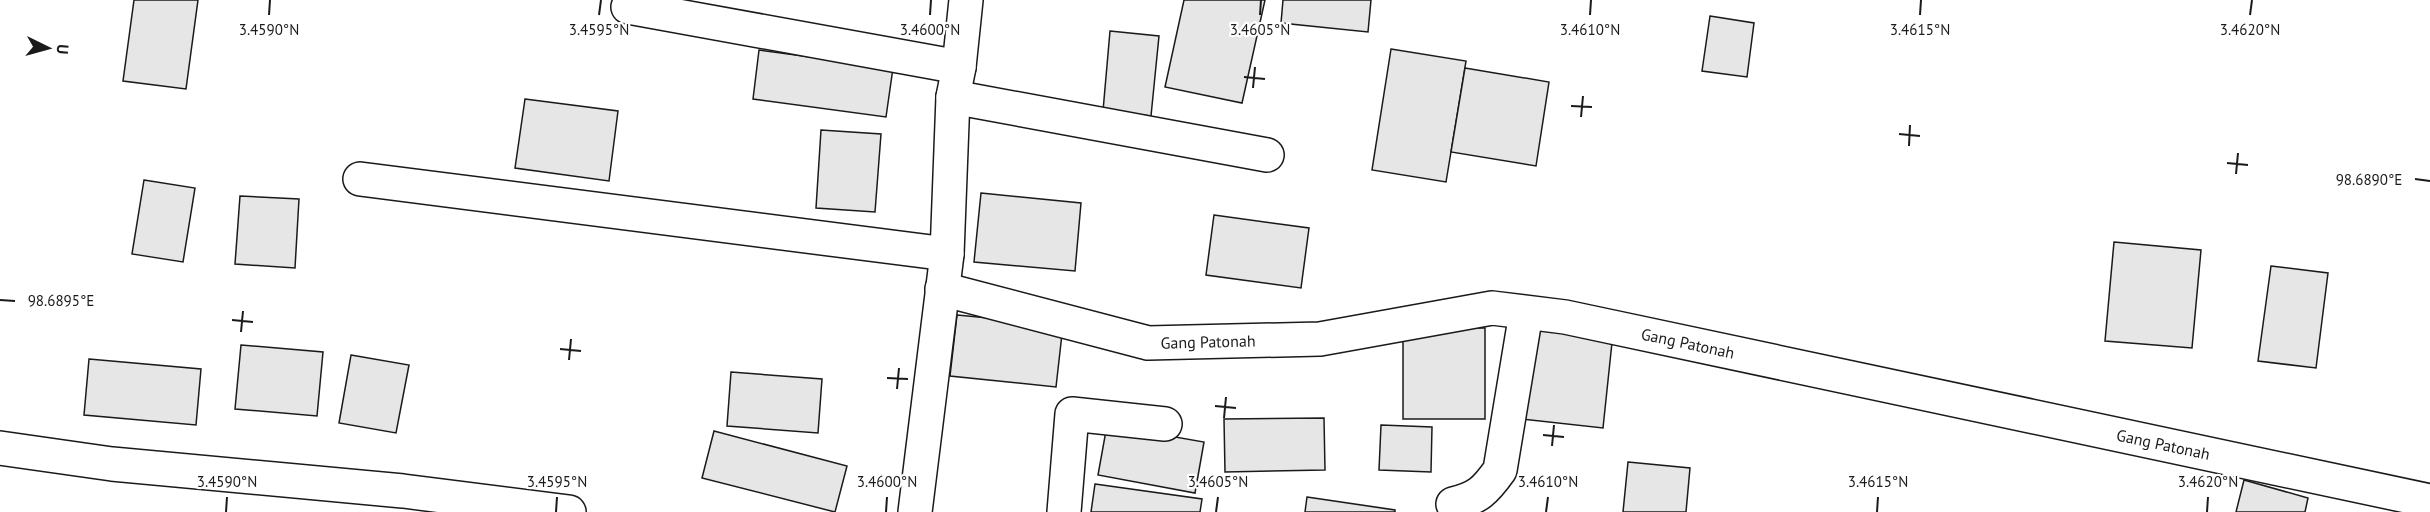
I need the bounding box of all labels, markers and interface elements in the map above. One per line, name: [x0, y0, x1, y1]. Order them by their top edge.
north arrow: [18, 18, 78, 78]
text: 3.4590°N: [239, 20, 299, 39]
text: 3.4595°N: [569, 20, 629, 39]
text: 3.4600°N: [900, 20, 960, 39]
text: 3.4605°N: [1230, 20, 1290, 39]
text: 3.4610°N: [1560, 20, 1620, 39]
text: 3.4615°N: [1890, 20, 1950, 39]
text: 3.4620°N: [2220, 20, 2280, 39]
text: U: [53, 43, 73, 55]
text: 98.6890°E: [2336, 170, 2402, 189]
text: 98.6895°E: [28, 291, 94, 310]
street label: Gang Patonah: [1639, 323, 1736, 363]
street label: Gang Patonah: [1160, 331, 1256, 353]
street label: Gang Patonah: [2115, 425, 2212, 464]
text: 3.4590°N: [197, 472, 257, 491]
text: 3.4595°N: [527, 472, 587, 491]
text: 3.4600°N: [857, 472, 917, 491]
text: 3.4605°N: [1188, 472, 1248, 491]
text: 3.4610°N: [1518, 472, 1578, 491]
text: 3.4615°N: [1848, 472, 1908, 491]
text: 3.4620°N: [2178, 472, 2238, 491]

